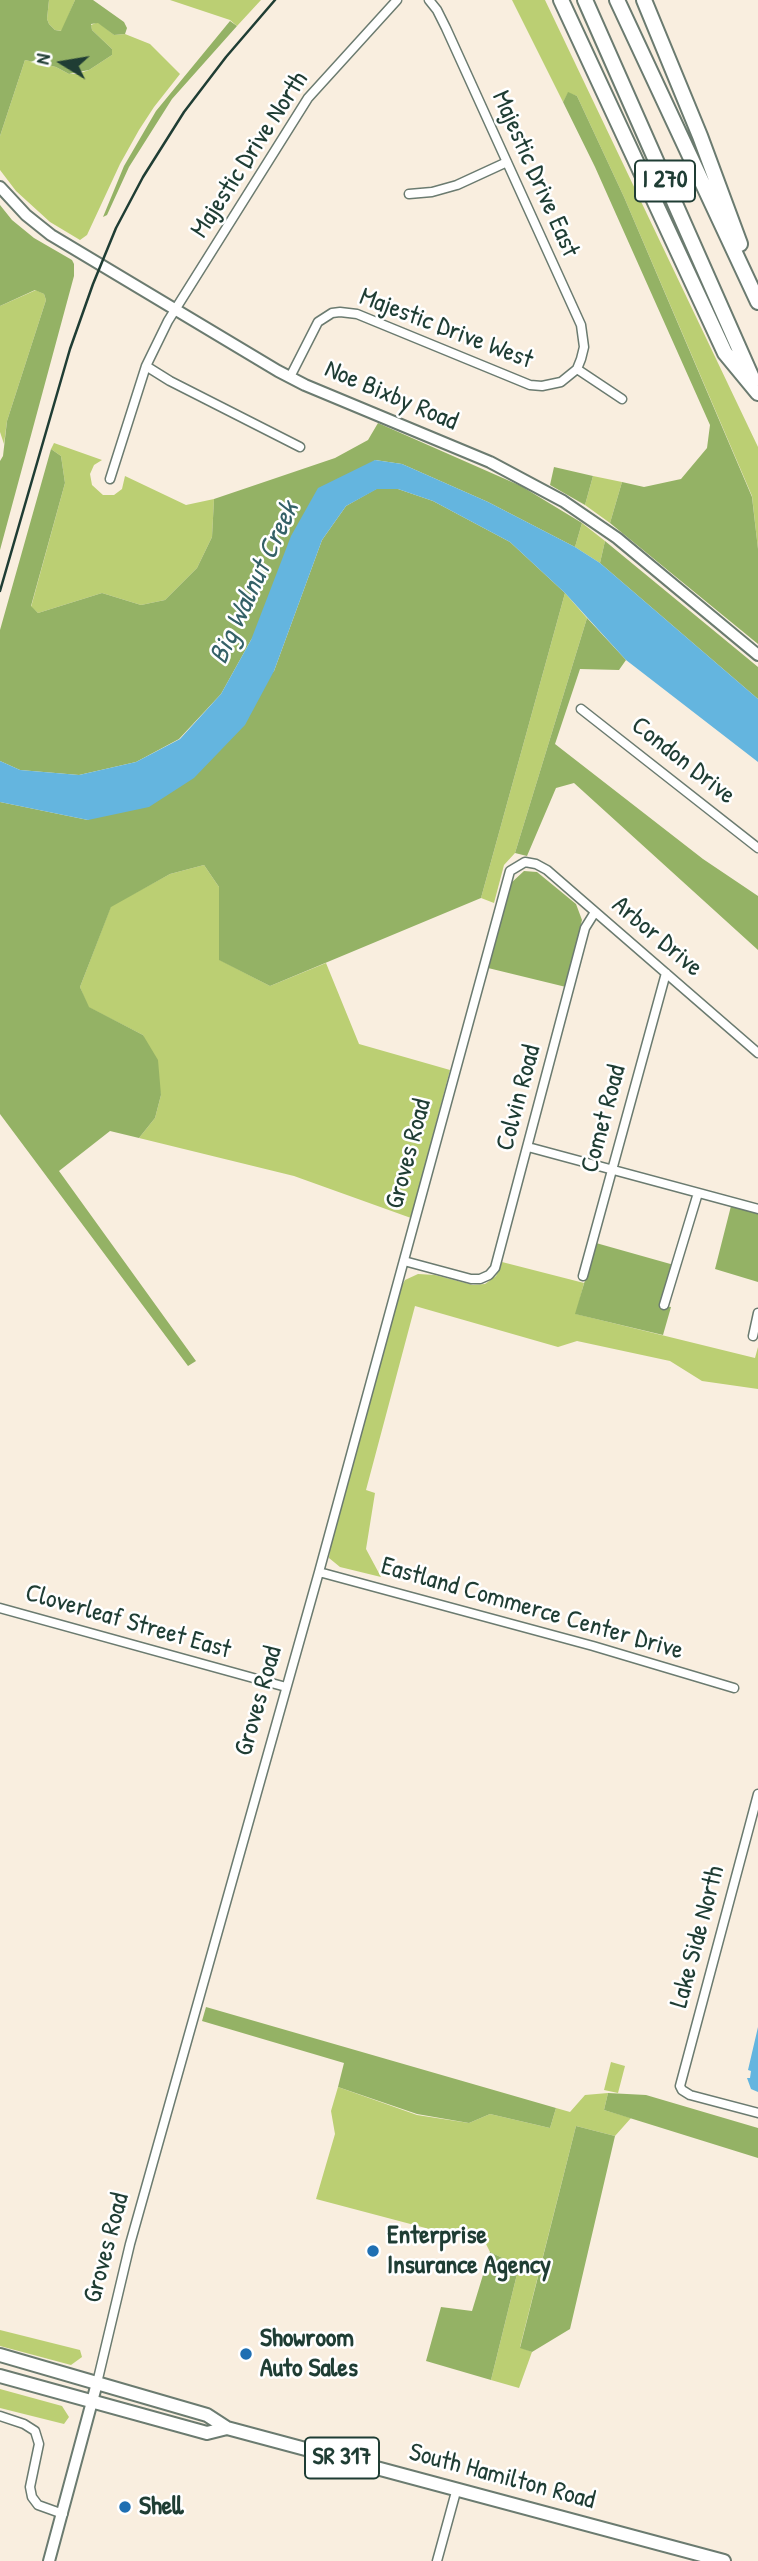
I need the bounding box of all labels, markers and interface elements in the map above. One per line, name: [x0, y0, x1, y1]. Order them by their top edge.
north arrow: [28, 28, 98, 98]
text: N: [29, 52, 56, 66]
street label: Majestic Drive North: [185, 66, 315, 244]
street label: Majestic Drive East: [484, 86, 586, 262]
road number: I 270: [635, 160, 695, 202]
street label: Majestic Drive West: [355, 282, 537, 376]
street label: Noe Bixby Road: [320, 354, 462, 438]
water label: Big Walnut Creek: [203, 497, 307, 669]
street label: Condon Drive: [625, 711, 741, 811]
street label: Arbor Drive: [605, 890, 709, 984]
street label: Colvin Road: [490, 1042, 548, 1154]
street label: Comet Road: [575, 1062, 633, 1176]
street label: Groves Road: [379, 1096, 439, 1212]
street label: Eastland Commerce Center Drive: [377, 1551, 687, 1667]
street label: Cloverleaf Street East: [22, 1578, 234, 1666]
street label: Groves Road: [229, 1643, 289, 1759]
street label: Lake Side North: [664, 1863, 732, 2011]
street label: Groves Road: [77, 2190, 137, 2306]
place label: Enterprise Insurance Agency: [387, 2220, 551, 2282]
marker: Enterprise Insurance Agency: [365, 2243, 381, 2259]
place label: Showroom Auto Sales: [260, 2323, 358, 2384]
marker: Showroom Auto Sales: [238, 2346, 254, 2362]
street label: South Hamilton Road: [406, 2437, 598, 2517]
road number: SR 317: [305, 2438, 379, 2479]
place label: Shell: [139, 2491, 183, 2523]
marker: Shell: [117, 2499, 133, 2515]

